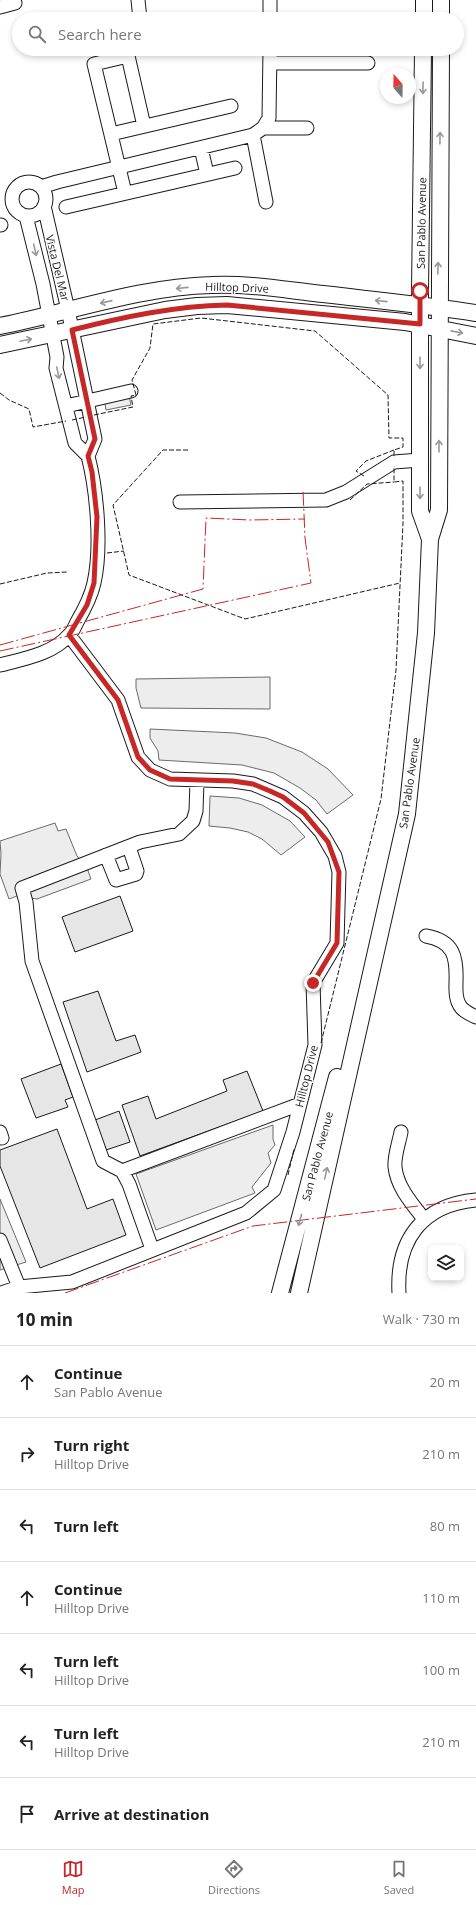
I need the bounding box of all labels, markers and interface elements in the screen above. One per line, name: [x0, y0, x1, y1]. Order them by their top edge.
search box: [12, 12, 464, 56]
icon: search: [26, 23, 48, 45]
text: Search here: [58, 24, 142, 44]
north arrow: [380, 68, 416, 104]
one-way arrow: [419, 81, 427, 94]
one-way arrow: [436, 132, 444, 145]
street label: San Pablo Avenue: [413, 177, 429, 269]
street label: Vista Del Mar: [43, 233, 74, 303]
one-way arrow: [32, 243, 40, 256]
one-way arrow: [434, 262, 442, 275]
street label: Hilltop Drive: [205, 278, 269, 296]
route start: [411, 282, 429, 300]
one-way arrow: [176, 284, 189, 291]
one-way arrow: [375, 297, 388, 304]
one-way arrow: [100, 298, 113, 306]
one-way arrow: [450, 328, 463, 336]
one-way arrow: [19, 336, 32, 344]
one-way arrow: [416, 356, 424, 369]
one-way arrow: [54, 366, 62, 379]
one-way arrow: [435, 440, 443, 453]
one-way arrow: [416, 486, 424, 499]
street label: San Pablo Avenue: [395, 737, 423, 829]
route end: [304, 974, 322, 992]
street label: Hilltop Drive: [291, 1043, 321, 1109]
street label: San Pablo Avenue: [298, 1110, 336, 1202]
one-way arrow: [323, 1167, 330, 1180]
one-way arrow: [296, 1213, 303, 1226]
map controls: [428, 1245, 464, 1281]
button: layers: [428, 1245, 464, 1281]
text: 10 min: [16, 1308, 73, 1331]
text: Walk · 730 m: [383, 1310, 460, 1328]
text: Continue: [54, 1363, 122, 1383]
icon: ahead: [16, 1371, 38, 1393]
text: 20 m: [430, 1373, 460, 1391]
text: San Pablo Avenue: [54, 1383, 162, 1401]
text: Turn right: [54, 1435, 129, 1455]
icon: right: [16, 1443, 38, 1465]
text: 210 m: [422, 1445, 460, 1463]
text: Hilltop Drive: [54, 1455, 129, 1473]
icon: left: [16, 1515, 38, 1537]
text: Turn left: [54, 1516, 119, 1536]
text: 80 m: [430, 1517, 460, 1535]
text: Continue: [54, 1579, 122, 1599]
icon: ahead: [16, 1587, 38, 1609]
text: 110 m: [422, 1589, 460, 1607]
text: Hilltop Drive: [54, 1599, 129, 1617]
text: Turn left: [54, 1651, 119, 1671]
icon: left: [16, 1659, 38, 1681]
text: 100 m: [422, 1661, 460, 1679]
text: Hilltop Drive: [54, 1671, 129, 1689]
text: Turn left: [54, 1723, 119, 1743]
icon: left: [16, 1731, 38, 1753]
text: 210 m: [422, 1733, 460, 1751]
text: Hilltop Drive: [54, 1743, 129, 1761]
icon: arrive: [16, 1803, 38, 1825]
text: Arrive at destination: [54, 1804, 209, 1824]
tab: Map: [62, 1858, 85, 1897]
tab: Directions: [208, 1858, 260, 1897]
tab: Saved: [384, 1858, 414, 1897]

